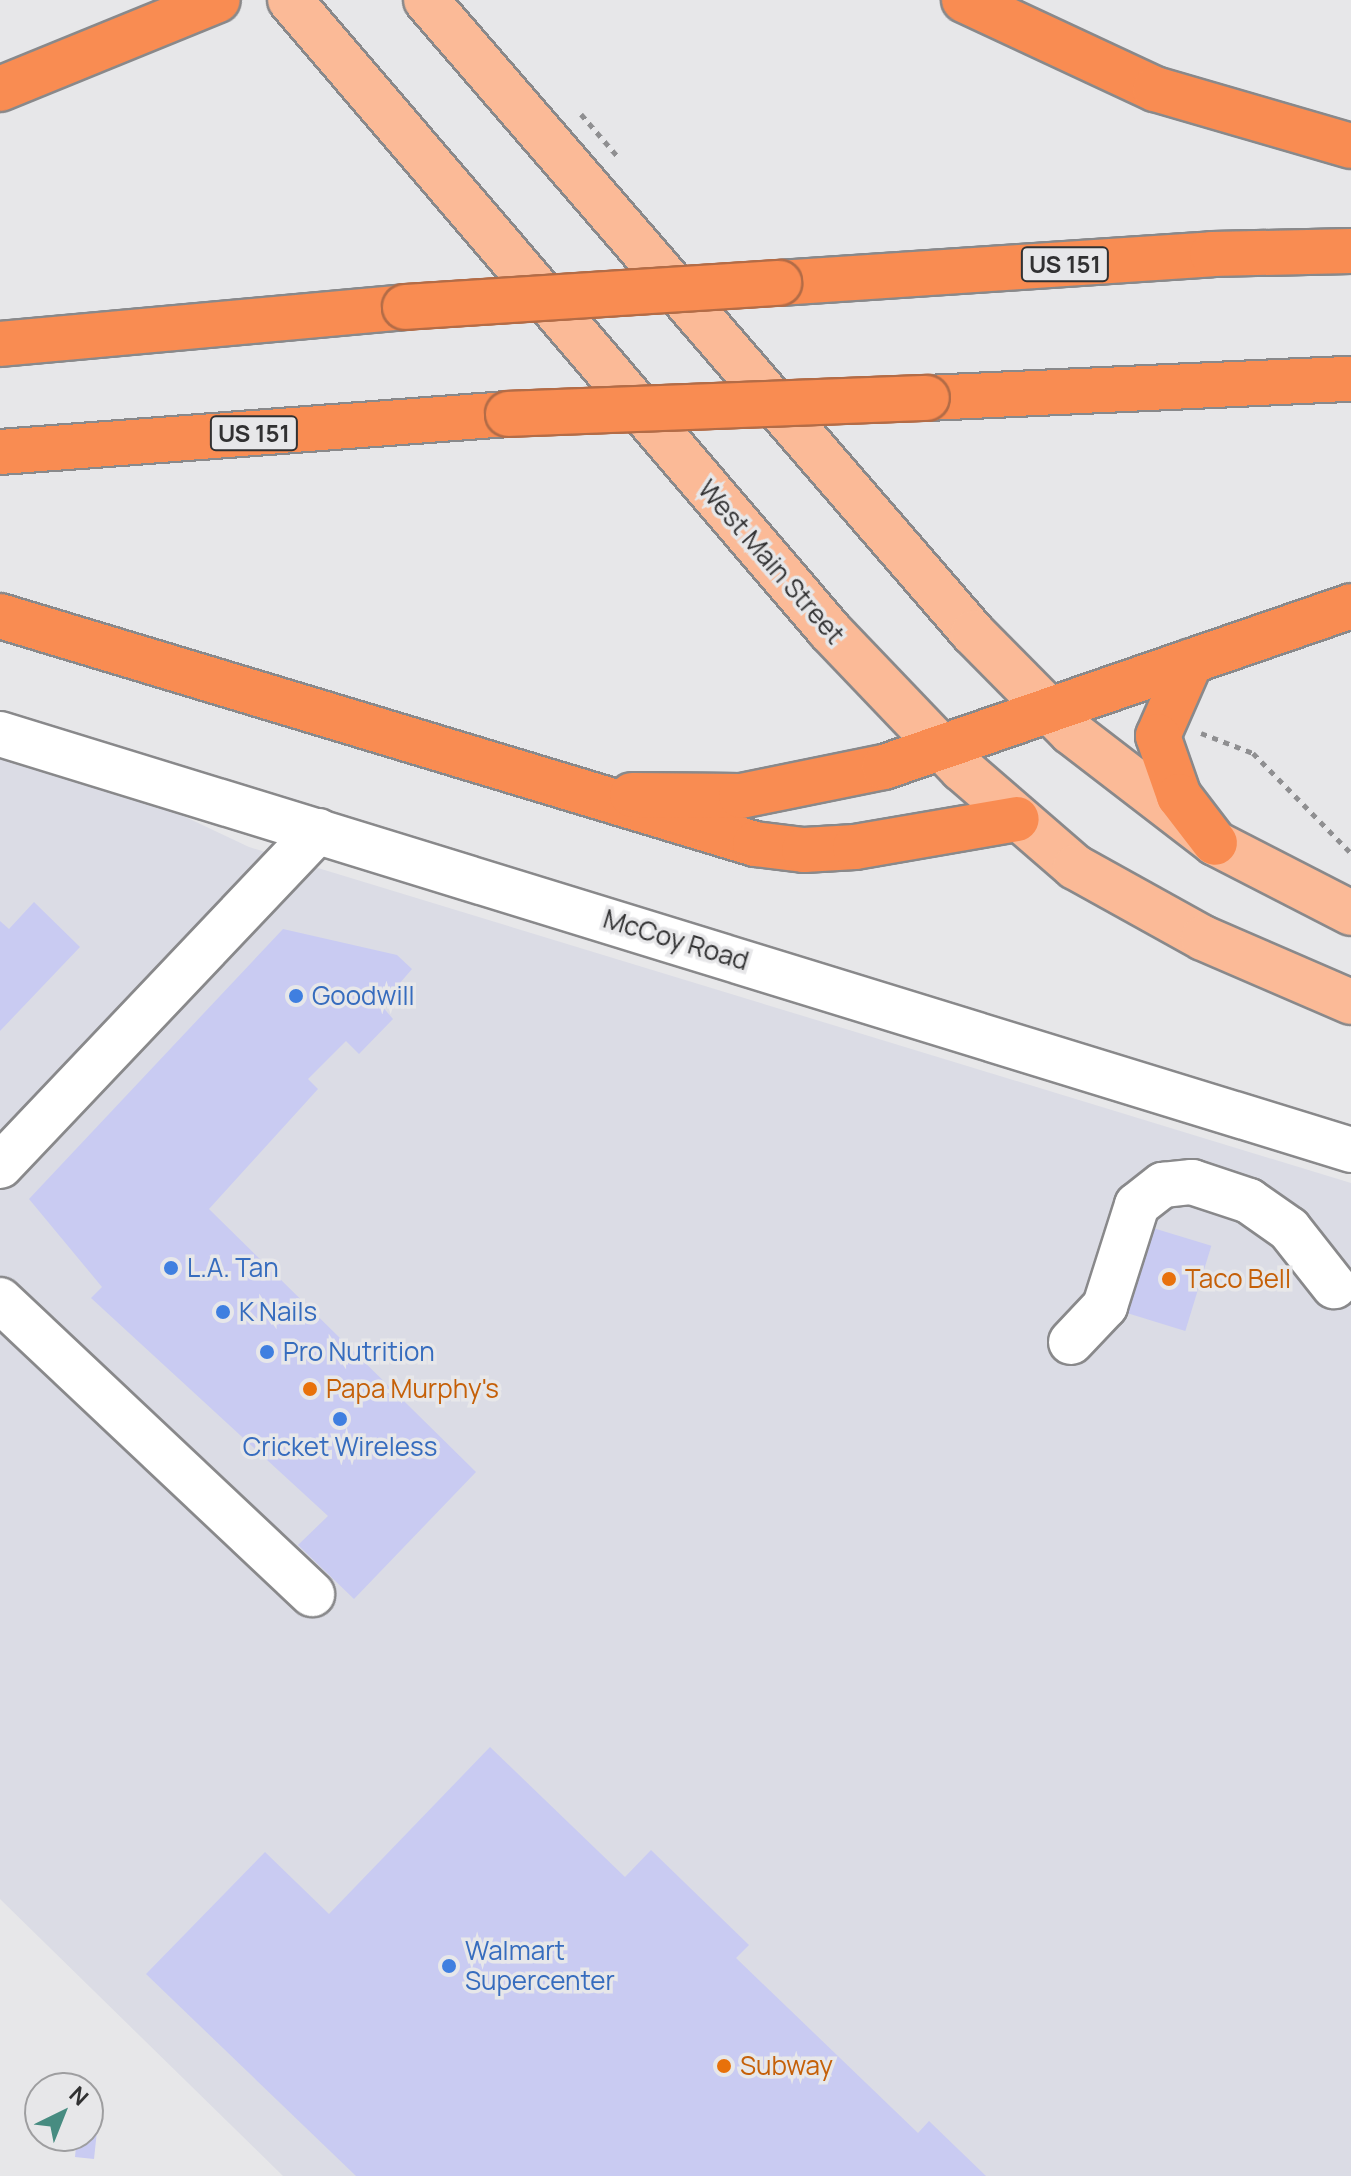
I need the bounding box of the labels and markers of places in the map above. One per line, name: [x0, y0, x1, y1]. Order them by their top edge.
place label: Goodwill: [312, 980, 415, 1012]
marker: Goodwill: [287, 987, 305, 1005]
place label: L.A. Tan: [187, 1252, 279, 1284]
marker: L.A. Tan: [162, 1259, 180, 1277]
place label: Taco Bell: [1185, 1263, 1291, 1295]
marker: Taco Bell: [1160, 1270, 1178, 1288]
place label: K Nails: [239, 1296, 318, 1328]
marker: K Nails: [214, 1303, 232, 1321]
place label: Pro Nutrition: [283, 1336, 435, 1368]
marker: Pro Nutrition: [258, 1343, 276, 1361]
place label: Papa Murphy's: [326, 1373, 499, 1405]
marker: Papa Murphy's: [301, 1380, 319, 1398]
marker: Cricket Wireless: [331, 1410, 349, 1428]
place label: Cricket Wireless: [243, 1431, 437, 1463]
place label: Walmart Supercenter: [465, 1935, 615, 1996]
marker: Walmart Supercenter: [440, 1957, 458, 1975]
place label: Subway: [740, 2050, 833, 2082]
marker: Subway: [715, 2057, 733, 2075]

